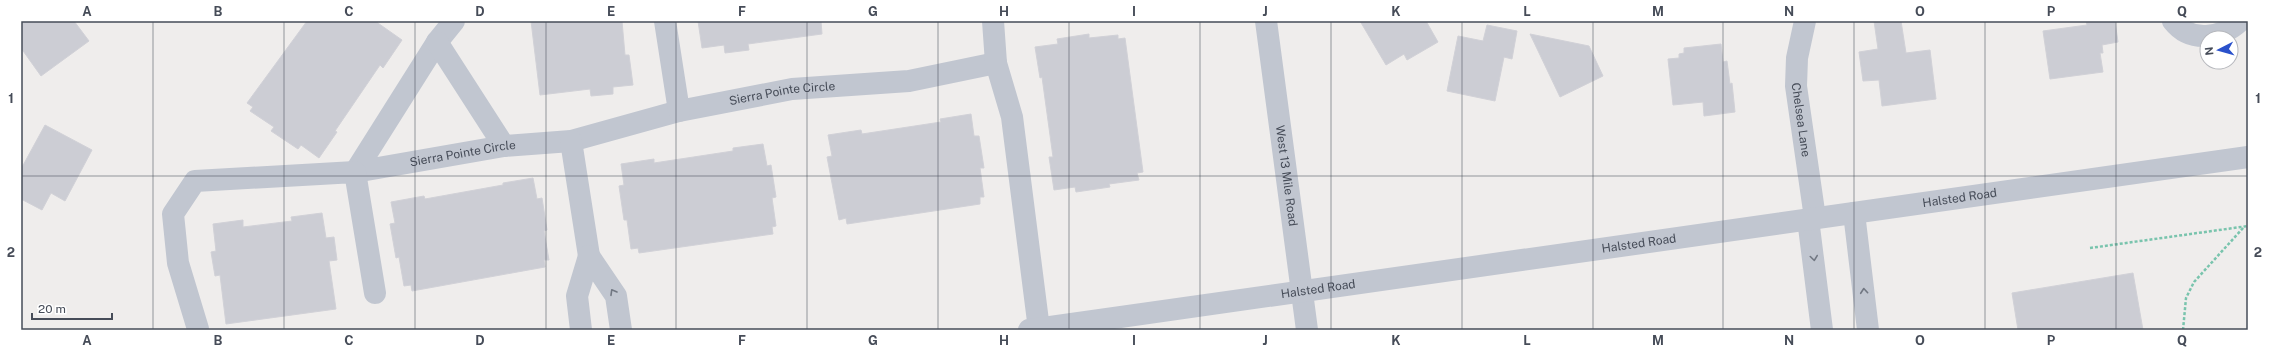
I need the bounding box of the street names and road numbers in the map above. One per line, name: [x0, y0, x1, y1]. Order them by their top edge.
street label: Sierra Pointe Circle: [728, 79, 836, 108]
street label: Chelsea Lane: [1789, 82, 1813, 158]
street label: West 13 Mile Road: [1273, 124, 1300, 227]
street label: Sierra Pointe Circle: [409, 138, 516, 169]
street label: Halsted Road: [1922, 186, 1998, 210]
street label: Halsted Road: [1601, 231, 1677, 256]
street label: Halsted Road: [1280, 277, 1356, 301]

